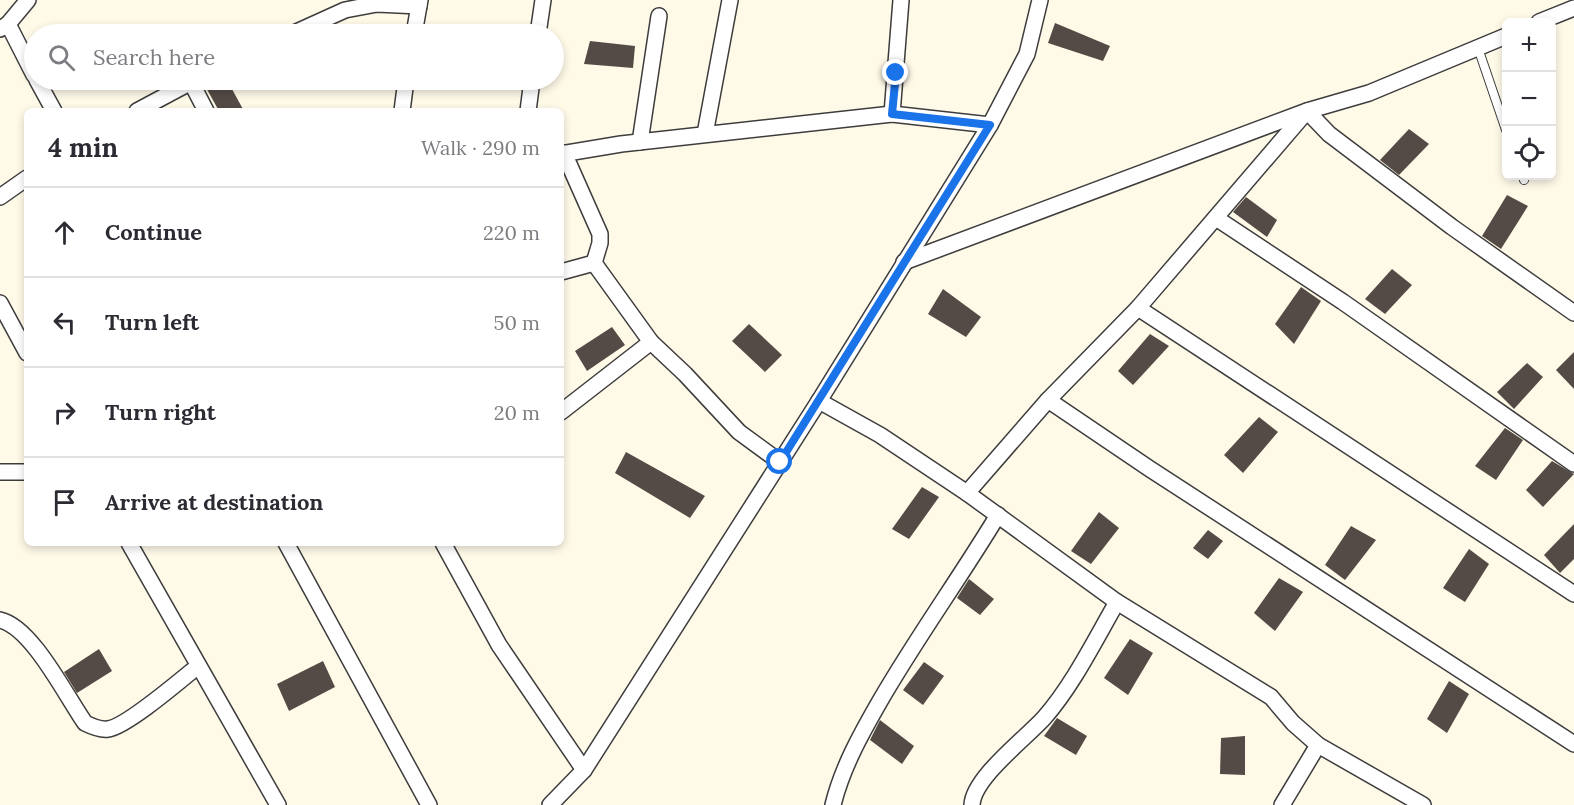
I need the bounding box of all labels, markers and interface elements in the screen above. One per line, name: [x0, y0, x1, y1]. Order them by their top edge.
map controls: [1502, 18, 1556, 180]
button: +: [1502, 18, 1556, 72]
search box: [24, 24, 564, 90]
icon: search: [45, 41, 78, 74]
text: Search here: [93, 43, 215, 71]
route end: [882, 59, 908, 85]
button: −: [1502, 72, 1556, 126]
button: locate: [1502, 126, 1556, 180]
text: 4 min: [48, 131, 118, 164]
text: Walk · 290 m: [421, 135, 540, 160]
icon: ahead: [48, 216, 81, 249]
text: Continue: [105, 218, 202, 246]
text: 220 m: [483, 220, 540, 245]
icon: left: [48, 306, 81, 339]
text: Turn left: [105, 308, 199, 336]
text: 50 m: [494, 310, 540, 335]
icon: right: [48, 396, 81, 429]
text: Turn right: [105, 398, 216, 426]
text: 20 m: [494, 400, 540, 425]
route start: [766, 448, 792, 474]
icon: arrive: [48, 486, 81, 519]
text: Arrive at destination: [105, 488, 323, 516]

